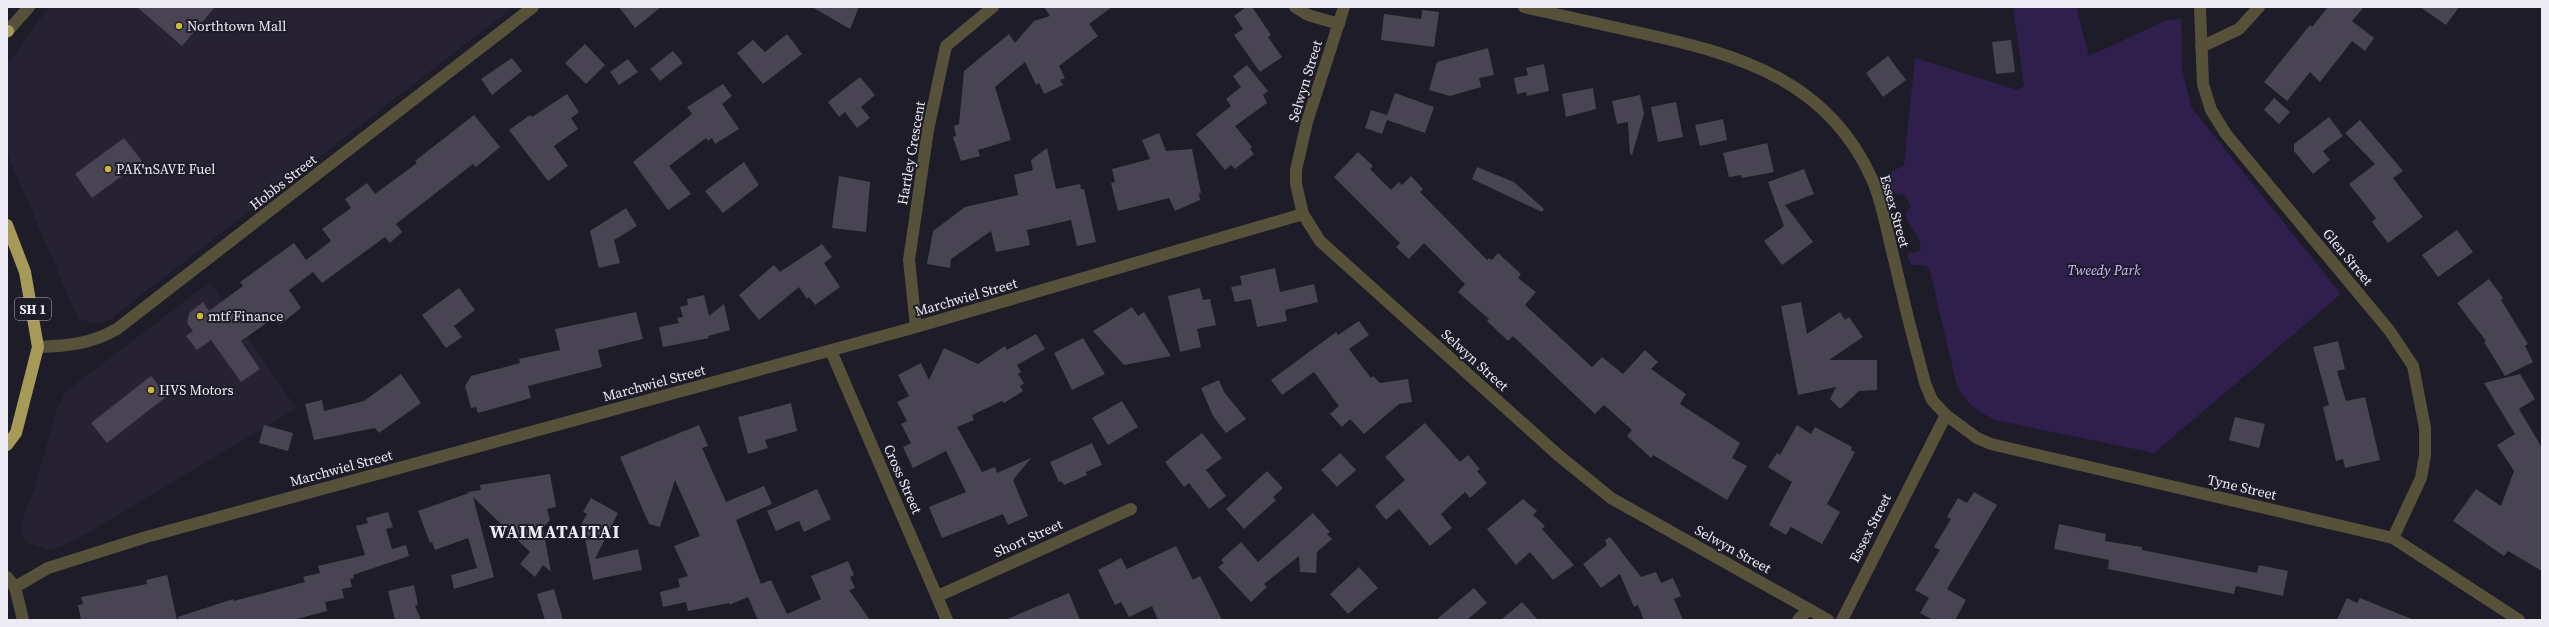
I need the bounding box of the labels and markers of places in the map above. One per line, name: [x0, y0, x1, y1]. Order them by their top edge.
place label: Northtown Mall: [187, 16, 286, 36]
marker: Northtown Mall: [174, 21, 184, 31]
place label: PAK'nSAVE Fuel: [116, 159, 215, 179]
marker: PAK'nSAVE Fuel: [103, 164, 113, 174]
place label: mtf Finance: [208, 306, 283, 326]
marker: mtf Finance: [195, 311, 205, 321]
place label: HVS Motors: [159, 380, 234, 400]
marker: HVS Motors: [146, 385, 156, 395]

